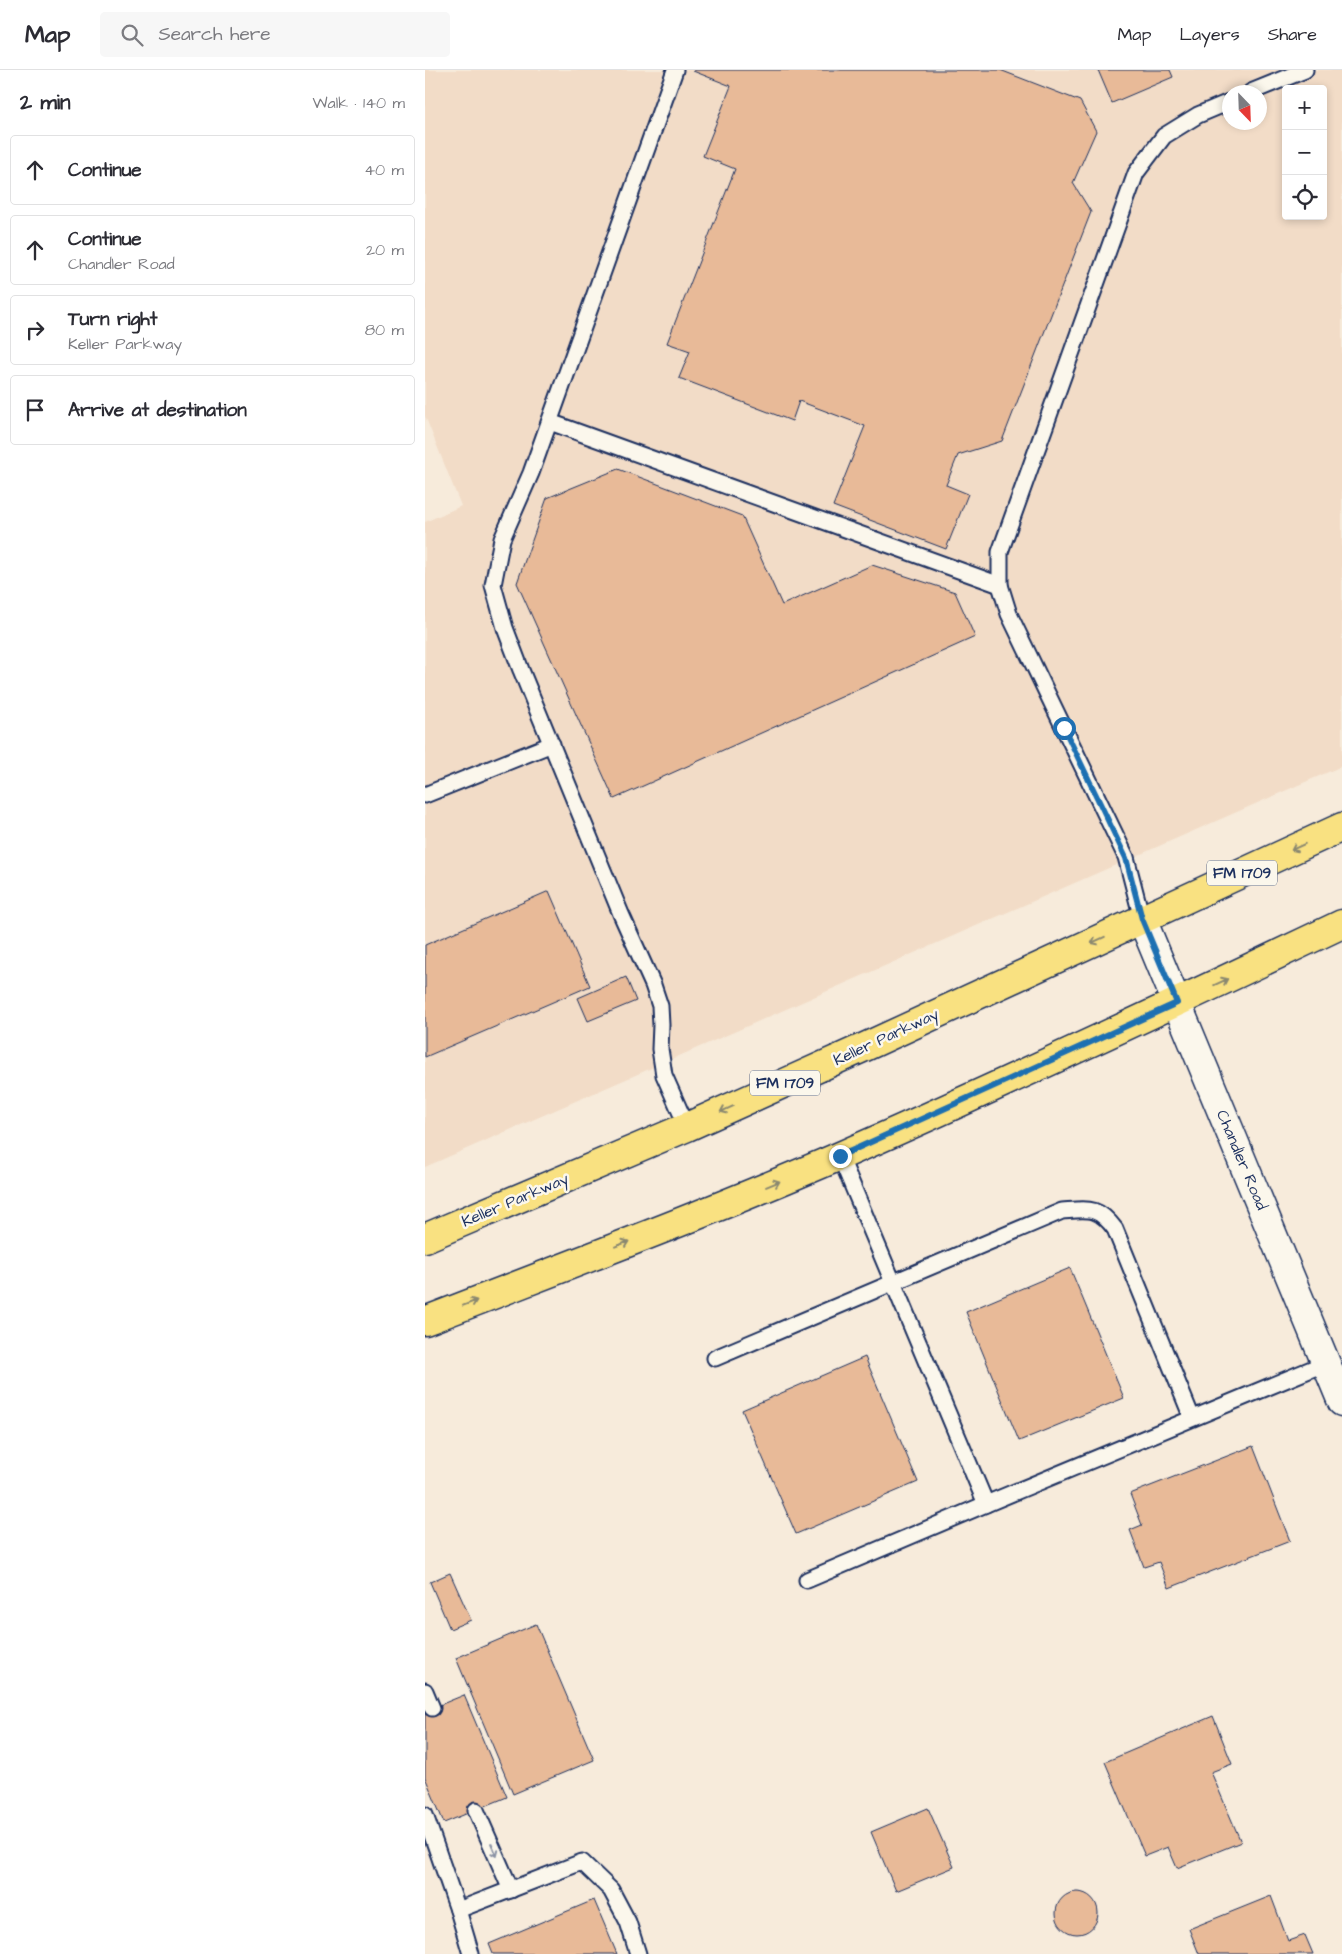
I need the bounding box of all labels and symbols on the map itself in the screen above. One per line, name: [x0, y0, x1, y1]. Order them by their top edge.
north arrow: [1222, 85, 1267, 130]
route start: [1053, 717, 1076, 740]
one-way arrow: [1291, 843, 1306, 853]
road number: FM 1709: [1207, 860, 1277, 886]
one-way arrow: [1091, 935, 1106, 945]
one-way arrow: [1213, 977, 1228, 986]
street label: Keller Parkway: [830, 1003, 943, 1072]
road number: FM 1709: [750, 1070, 820, 1096]
one-way arrow: [720, 1105, 735, 1114]
street label: Chandler Road: [1211, 1107, 1273, 1213]
route end: [829, 1145, 852, 1168]
street label: Keller Parkway: [458, 1167, 572, 1233]
one-way arrow: [765, 1178, 780, 1188]
one-way arrow: [614, 1239, 629, 1249]
one-way arrow: [462, 1298, 478, 1307]
one-way arrow: [489, 1842, 499, 1857]

